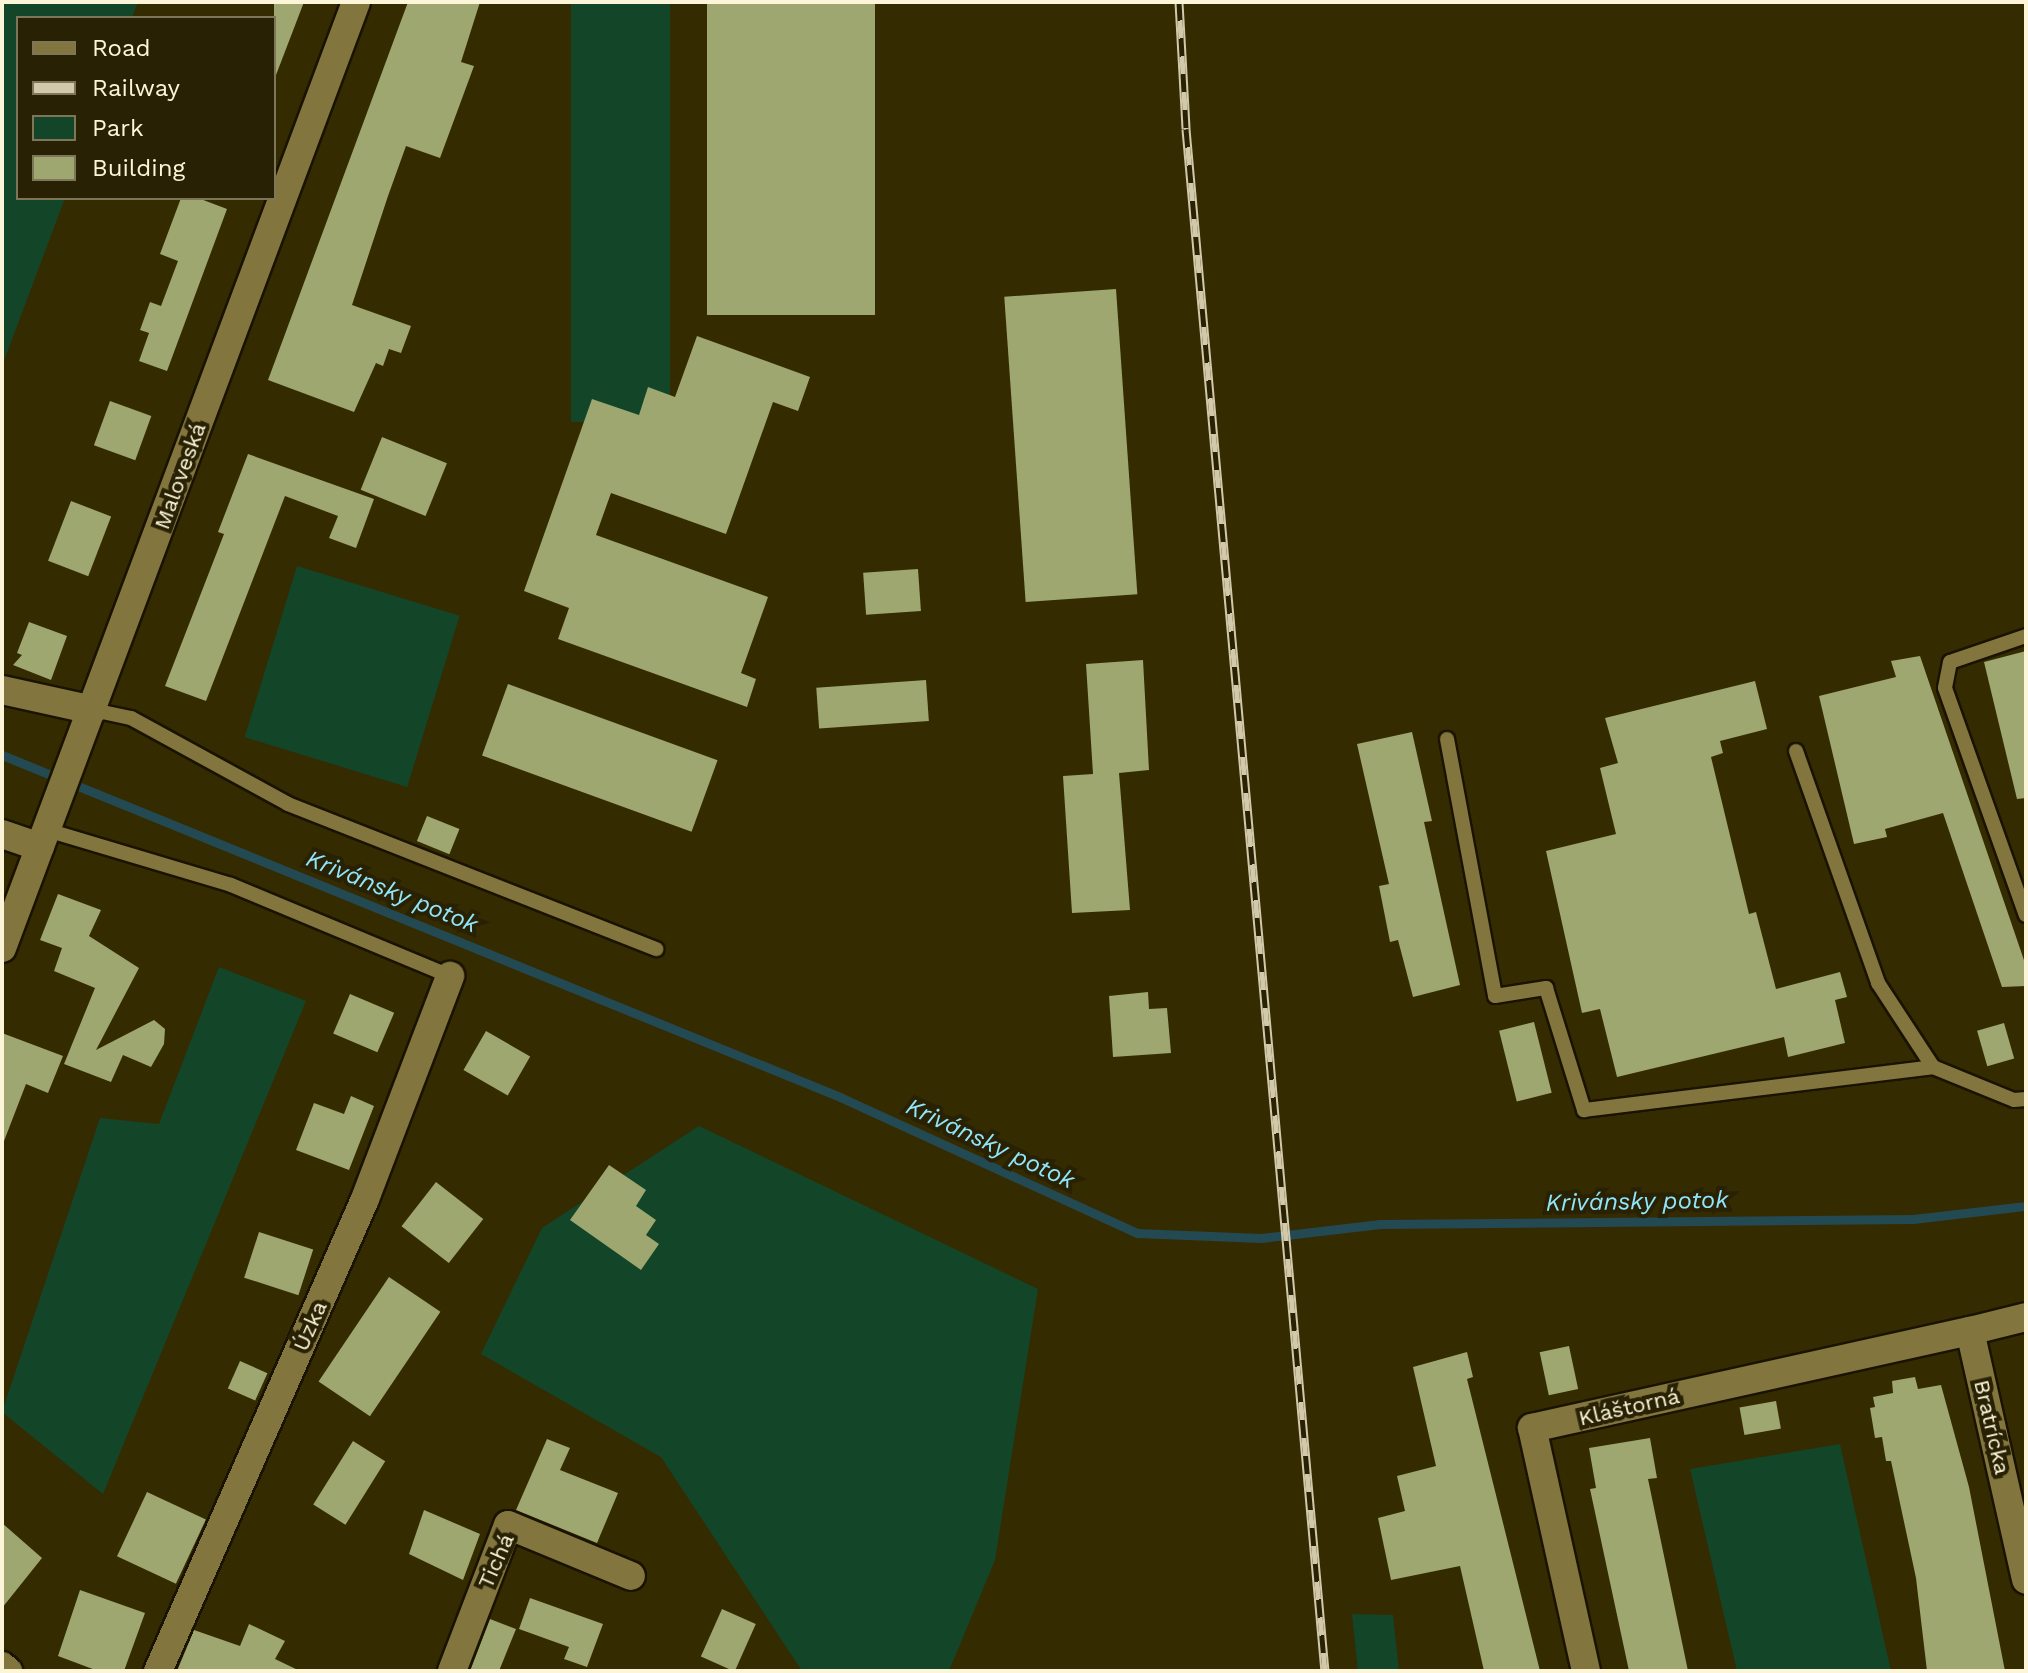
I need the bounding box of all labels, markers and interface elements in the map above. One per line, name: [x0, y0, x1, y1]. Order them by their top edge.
legend: [16, 16, 276, 200]
text: Road: [92, 34, 151, 62]
text: Railway: [92, 74, 180, 102]
text: Park: [92, 114, 144, 142]
text: Building: [92, 154, 185, 182]
street label: Maloveská: [149, 419, 211, 533]
water label: Krivánsky potok: [302, 844, 482, 940]
water label: Krivánsky potok: [901, 1092, 1079, 1196]
water label: Krivánsky potok: [1545, 1186, 1729, 1218]
street label: Úzka: [287, 1297, 333, 1355]
street label: Bratrícka: [1968, 1377, 2016, 1477]
street label: Kláštorná: [1576, 1383, 1682, 1431]
street label: Tichá: [472, 1530, 520, 1592]

